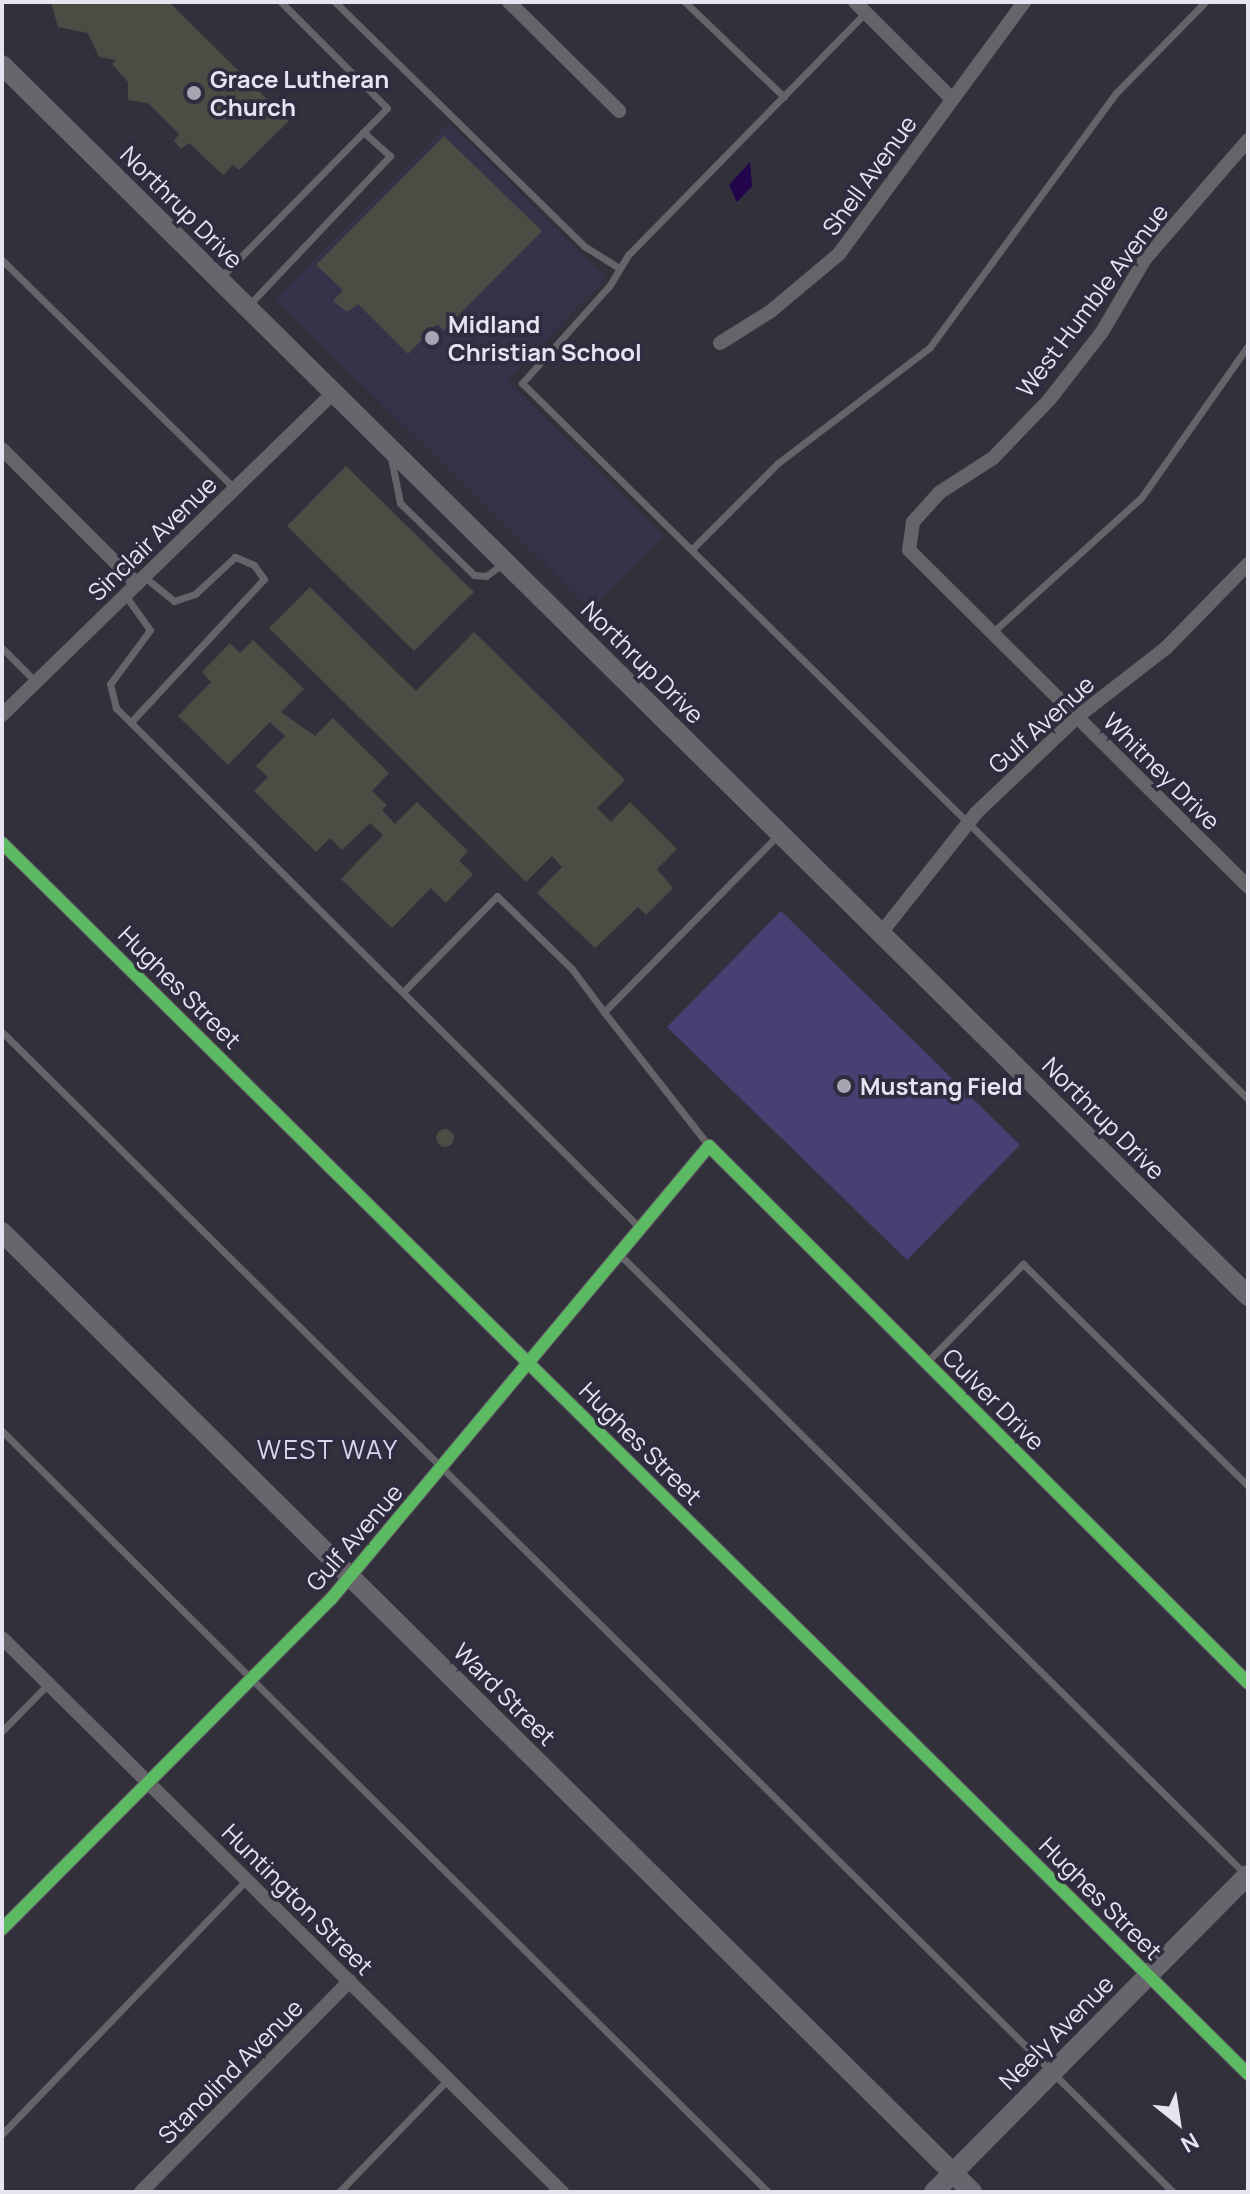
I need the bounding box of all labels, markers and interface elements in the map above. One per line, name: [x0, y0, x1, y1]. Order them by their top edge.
place label: Grace Lutheran Church: [210, 65, 389, 121]
marker: Grace Lutheran Church: [185, 84, 203, 102]
street label: Shell Avenue: [816, 109, 922, 241]
street label: Northrup Drive: [115, 140, 249, 274]
street label: West Humble Avenue: [1010, 198, 1174, 402]
place label: Midland Christian School: [448, 310, 642, 366]
marker: Midland Christian School: [423, 329, 441, 347]
street label: Sinclair Avenue: [82, 469, 222, 607]
street label: Northrup Drive: [576, 595, 710, 729]
street label: Gulf Avenue: [982, 669, 1100, 779]
street label: Whitney Drive: [1098, 707, 1226, 835]
street label: Hughes Street: [113, 920, 247, 1054]
street label: Northrup Drive: [1037, 1051, 1171, 1185]
place label: Mustang Field: [860, 1072, 1023, 1100]
marker: Mustang Field: [835, 1077, 853, 1095]
street label: Culver Drive: [937, 1342, 1051, 1456]
street label: Hughes Street: [574, 1376, 708, 1510]
district label: WEST WAY: [256, 1434, 400, 1466]
street label: Gulf Avenue: [300, 1478, 408, 1596]
street label: Ward Street: [448, 1637, 562, 1751]
street label: Huntington Street: [217, 1818, 379, 1980]
street label: Hughes Street: [1034, 1831, 1168, 1965]
street label: Neely Avenue: [993, 1969, 1119, 2095]
street label: Stanolind Avenue: [152, 1993, 308, 2149]
north arrow: [1138, 2082, 1218, 2162]
text: N: [1176, 2126, 1204, 2160]

